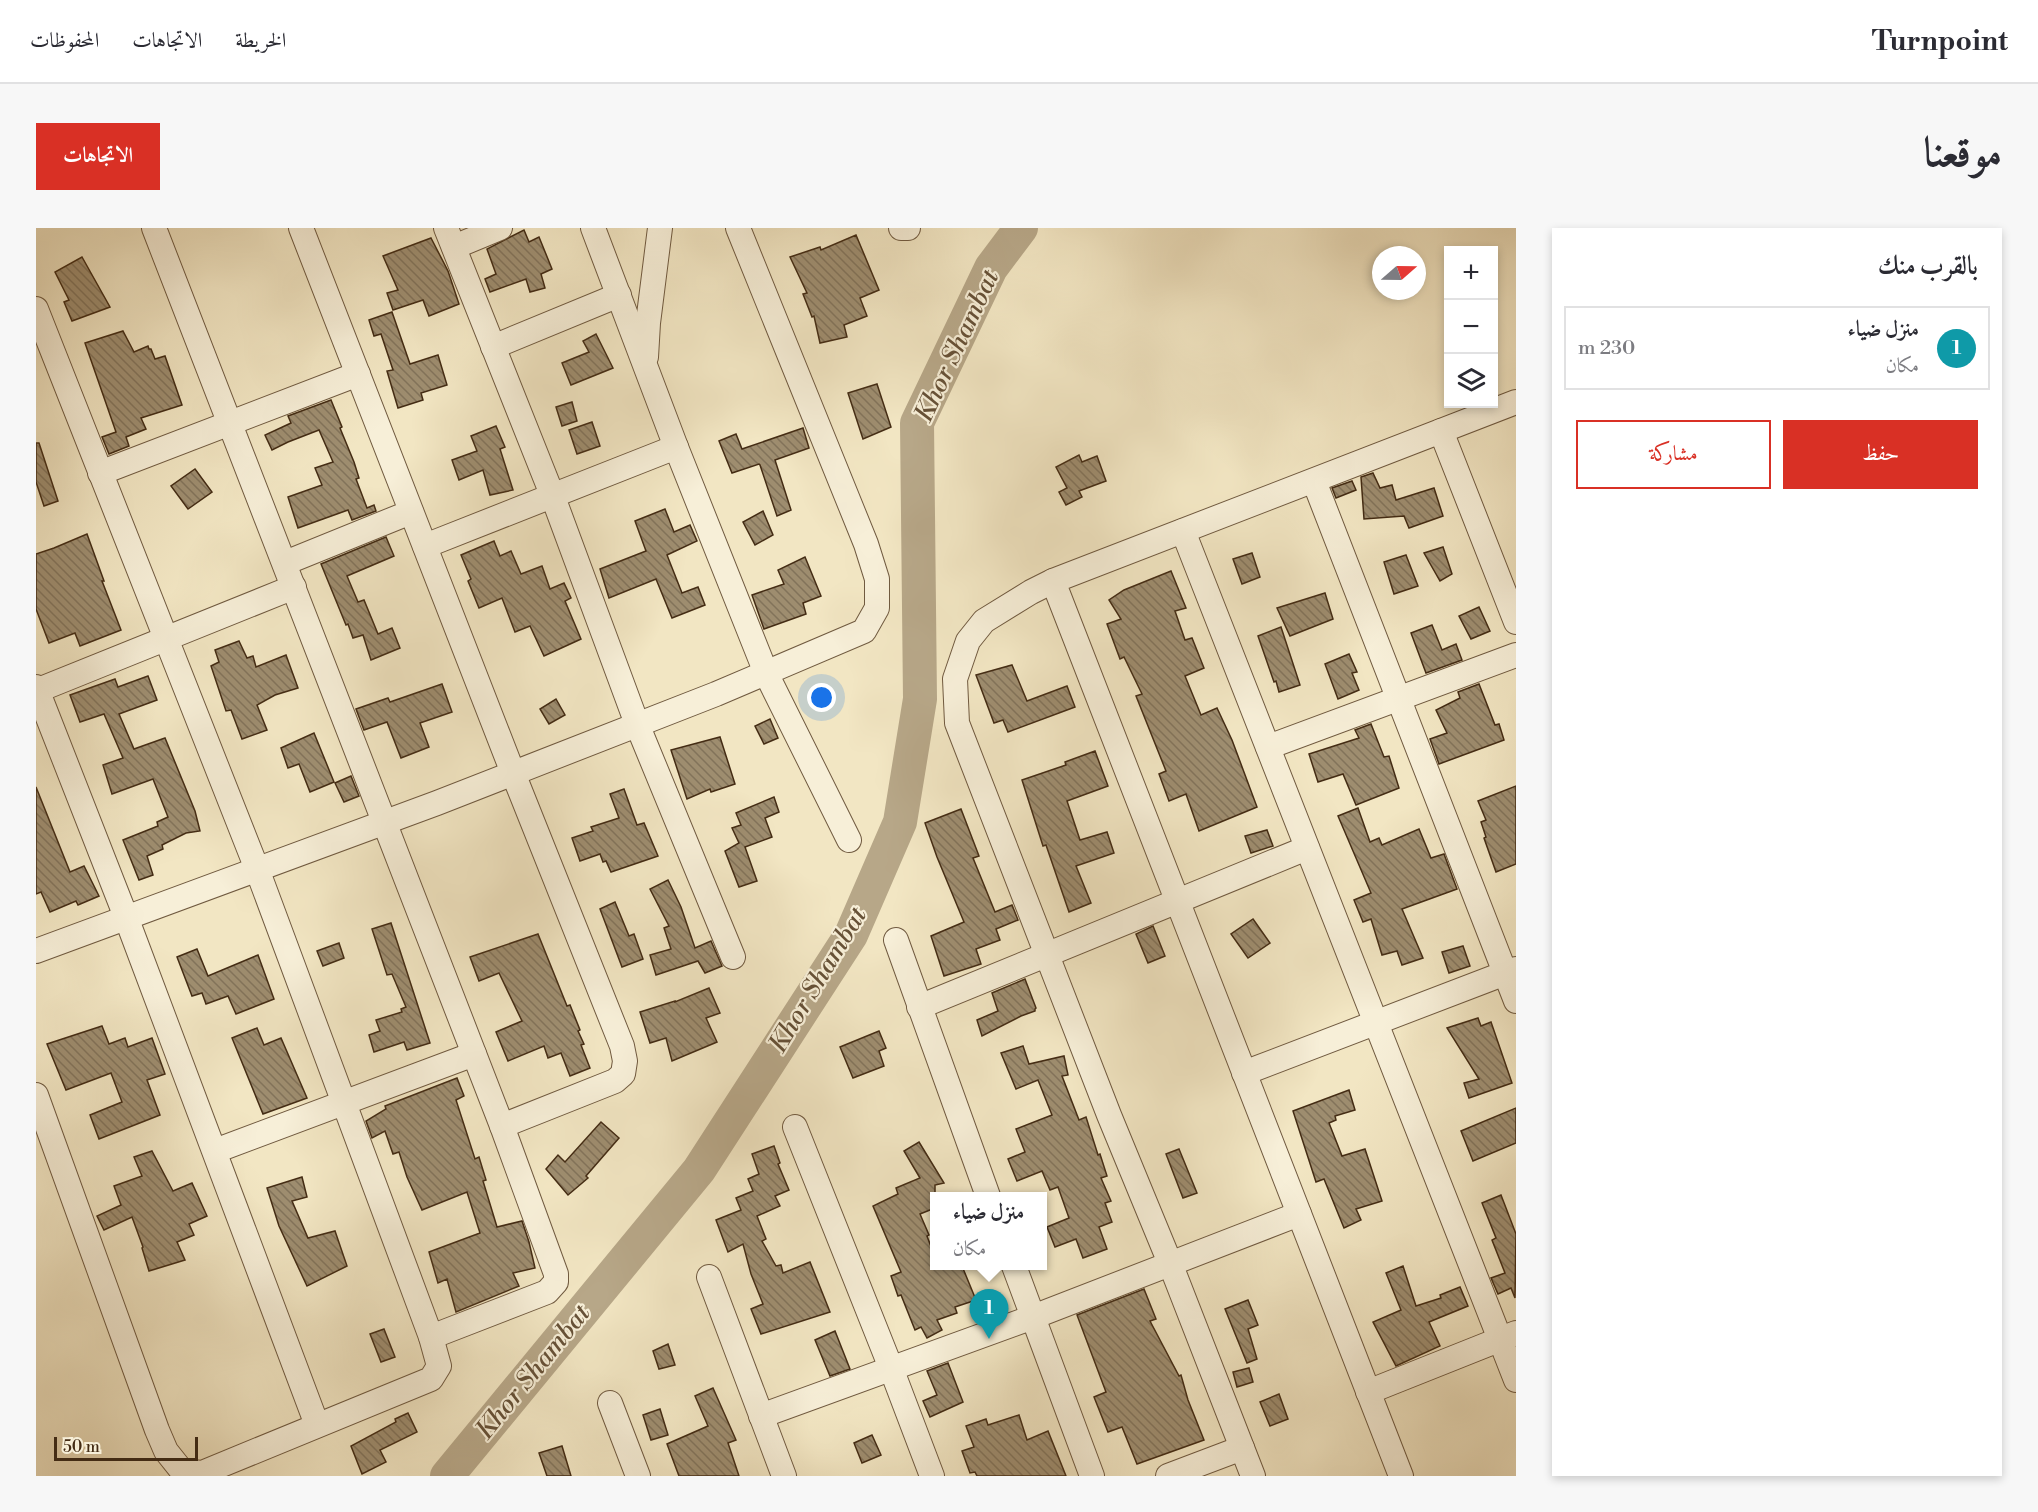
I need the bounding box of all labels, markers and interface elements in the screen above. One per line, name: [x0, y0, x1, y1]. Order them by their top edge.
text: Turnpoint: [1872, 24, 2008, 59]
text: المحفوظات: [30, 28, 99, 54]
text: الاتجاهات: [132, 28, 202, 54]
text: الخريطة: [235, 28, 286, 54]
button: الاتجاهات: [36, 123, 160, 190]
text: موقعنا: [1924, 127, 2002, 180]
north arrow: [1372, 246, 1426, 300]
map controls: [1444, 246, 1498, 408]
button: +: [1444, 246, 1498, 300]
text: بالقرب منك: [1878, 250, 1978, 282]
water label: Khor Shambat: [908, 264, 1006, 427]
button: −: [1444, 300, 1498, 354]
text: منزل ضياء: [1847, 316, 1919, 343]
text: 230 m: [1578, 336, 1635, 361]
text: 1: [1952, 336, 1961, 361]
button: layers: [1444, 354, 1498, 408]
text: مكان: [1885, 354, 1919, 379]
button: مشاركة: [1576, 420, 1771, 489]
button: حفظ: [1783, 420, 1978, 489]
your location: [807, 683, 836, 712]
water label: Khor Shambat: [762, 901, 874, 1059]
popup: [930, 1192, 1047, 1270]
text: منزل ضياء: [953, 1199, 1024, 1226]
text: مكان: [953, 1237, 986, 1262]
pin: 1: [970, 1290, 1008, 1339]
water label: Khor Shambat: [469, 1298, 598, 1446]
scale bar: [54, 1434, 198, 1462]
text: 50 m: [63, 1437, 100, 1457]

